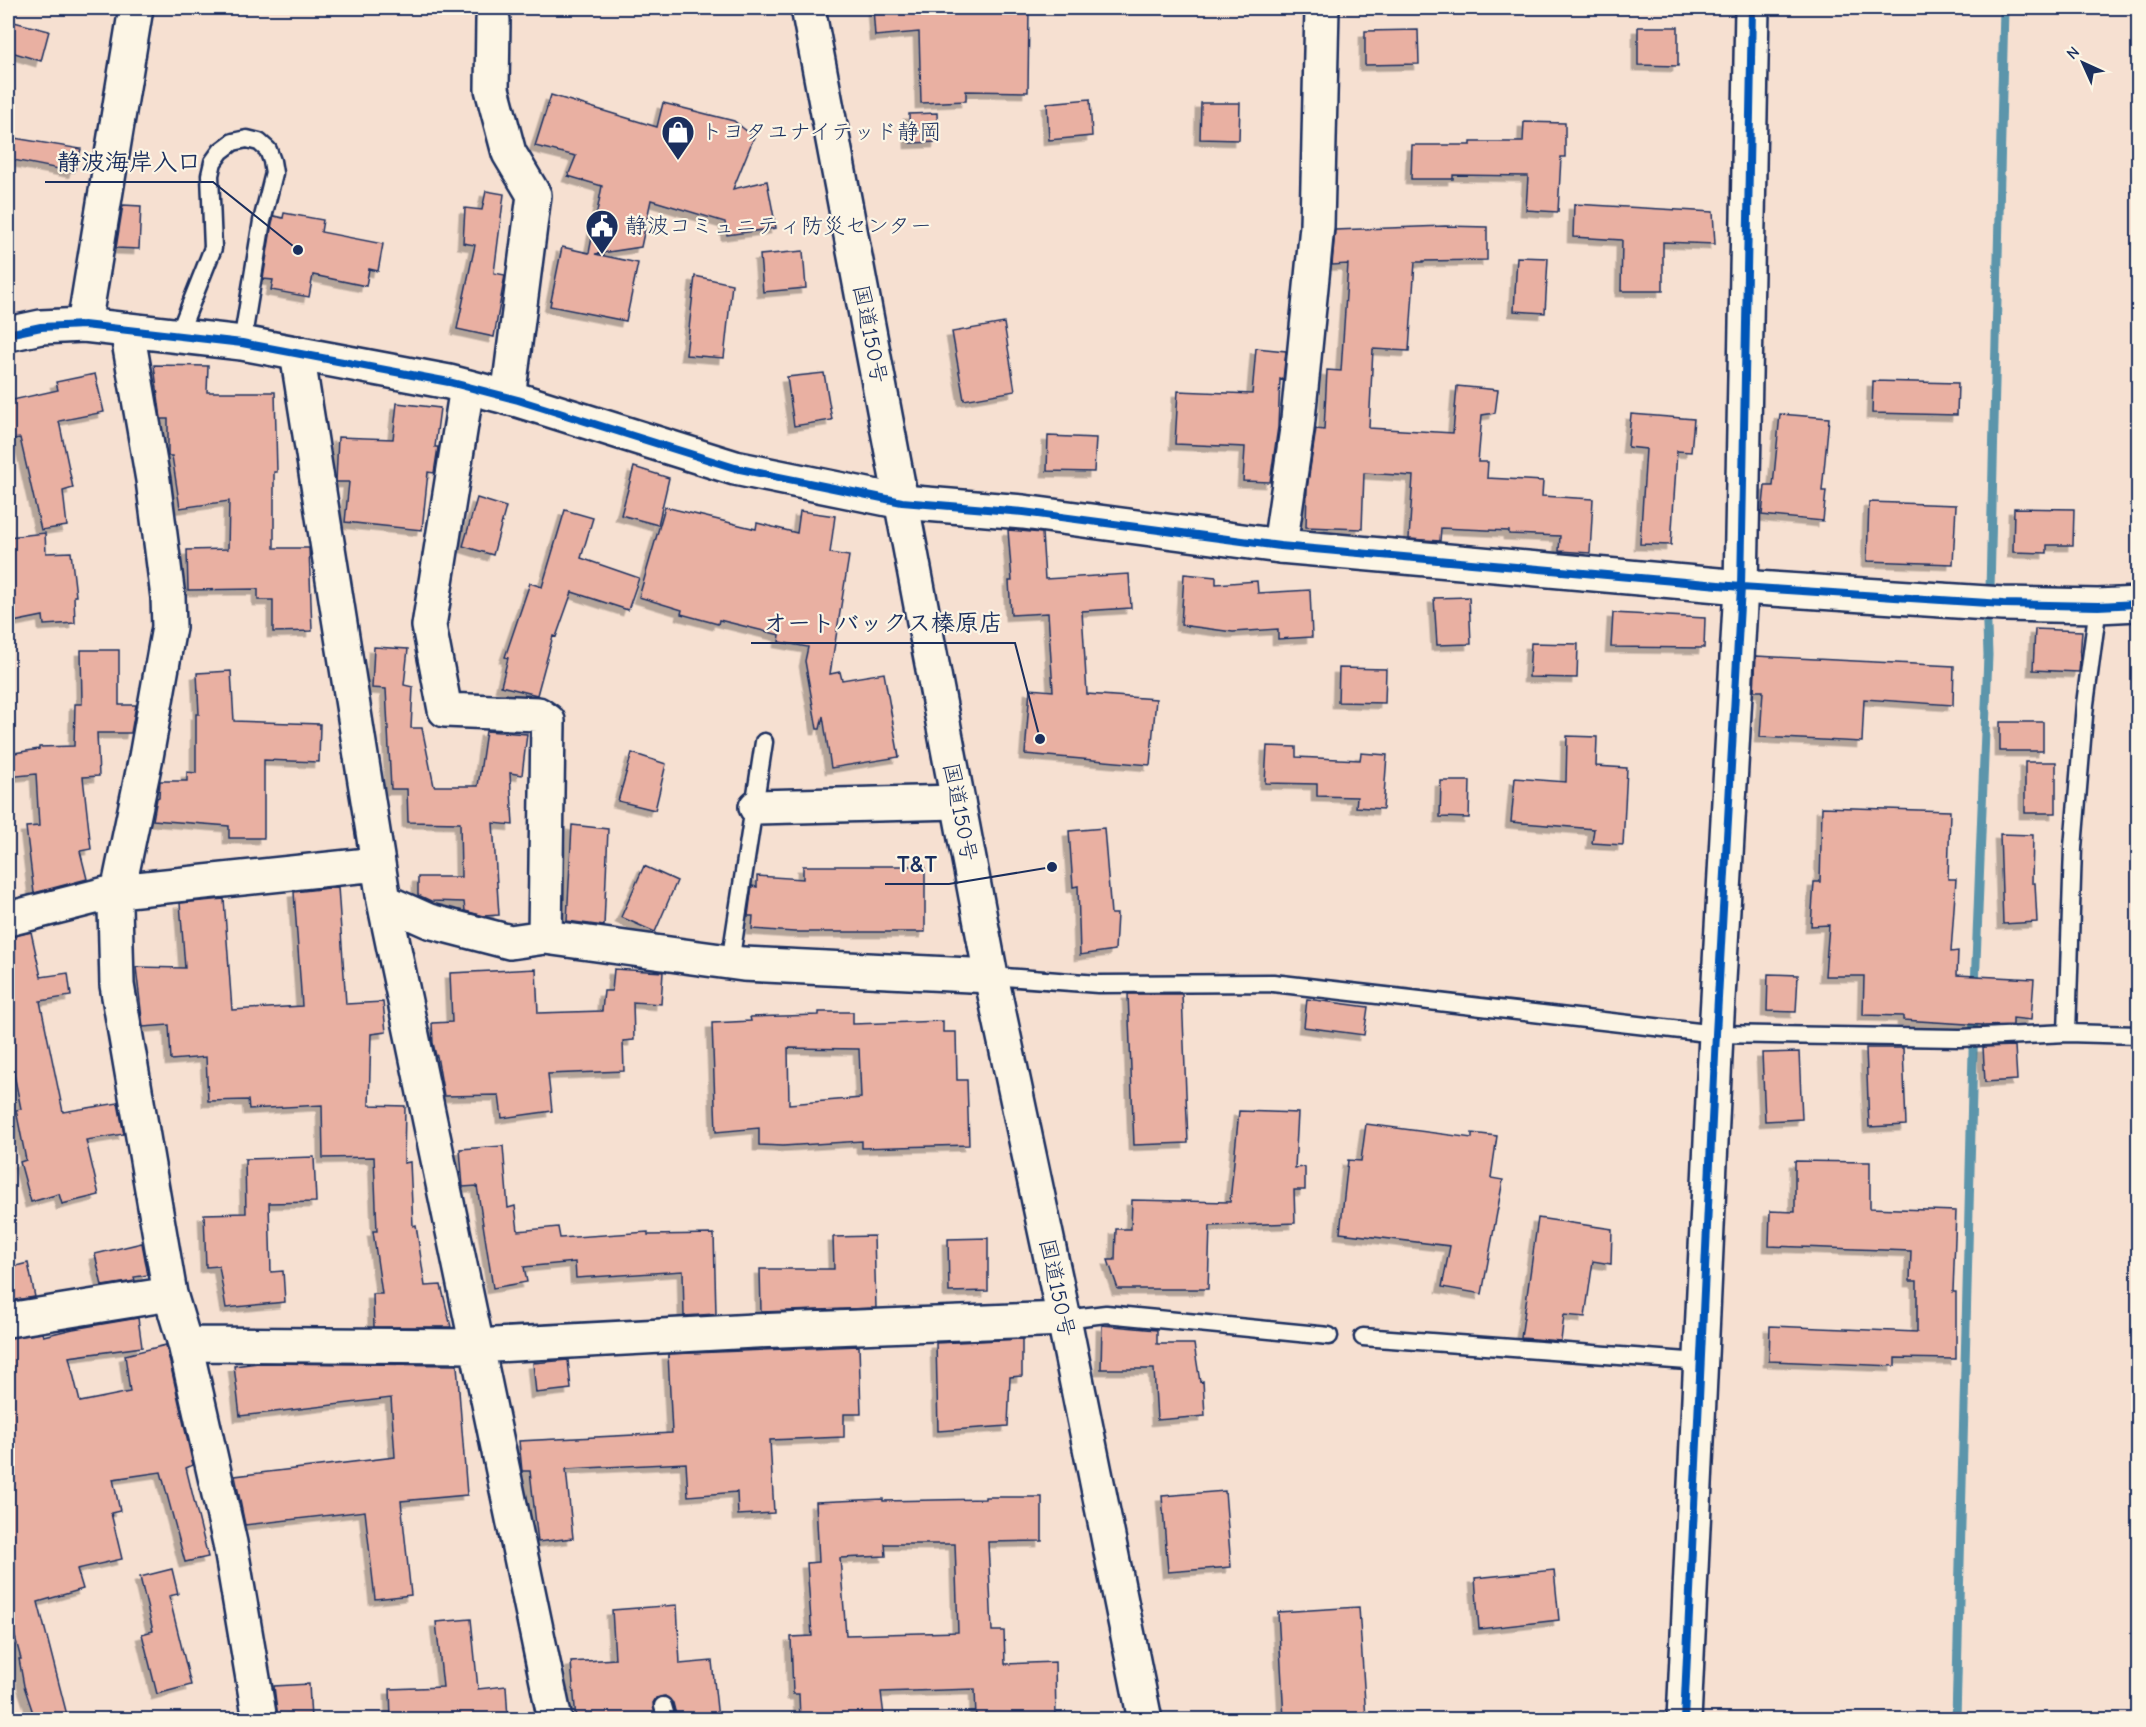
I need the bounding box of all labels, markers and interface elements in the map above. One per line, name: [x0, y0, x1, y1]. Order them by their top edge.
north arrow: [2053, 33, 2113, 93]
text: N: [2063, 43, 2083, 63]
shop icon: トヨタユナイテッド静岡: [660, 114, 696, 161]
place label: トヨタユナイテッド静岡: [701, 119, 941, 145]
callout: 静波海岸入口: [45, 140, 213, 182]
text: 静波海岸入口: [57, 148, 201, 176]
public building icon: 静波コミュニティ防災センター: [584, 208, 620, 255]
place label: 静波コミュニティ防災センター: [625, 213, 932, 239]
street label: 国道150号: [848, 282, 892, 386]
callout: オートバックス榛原店: [751, 601, 1015, 643]
text: オートバックス榛原店: [763, 609, 1003, 637]
street label: 国道150号: [938, 760, 982, 864]
callout: T&T: [885, 842, 949, 884]
text: T&T: [897, 850, 937, 878]
street label: 国道150号: [1034, 1236, 1080, 1340]

